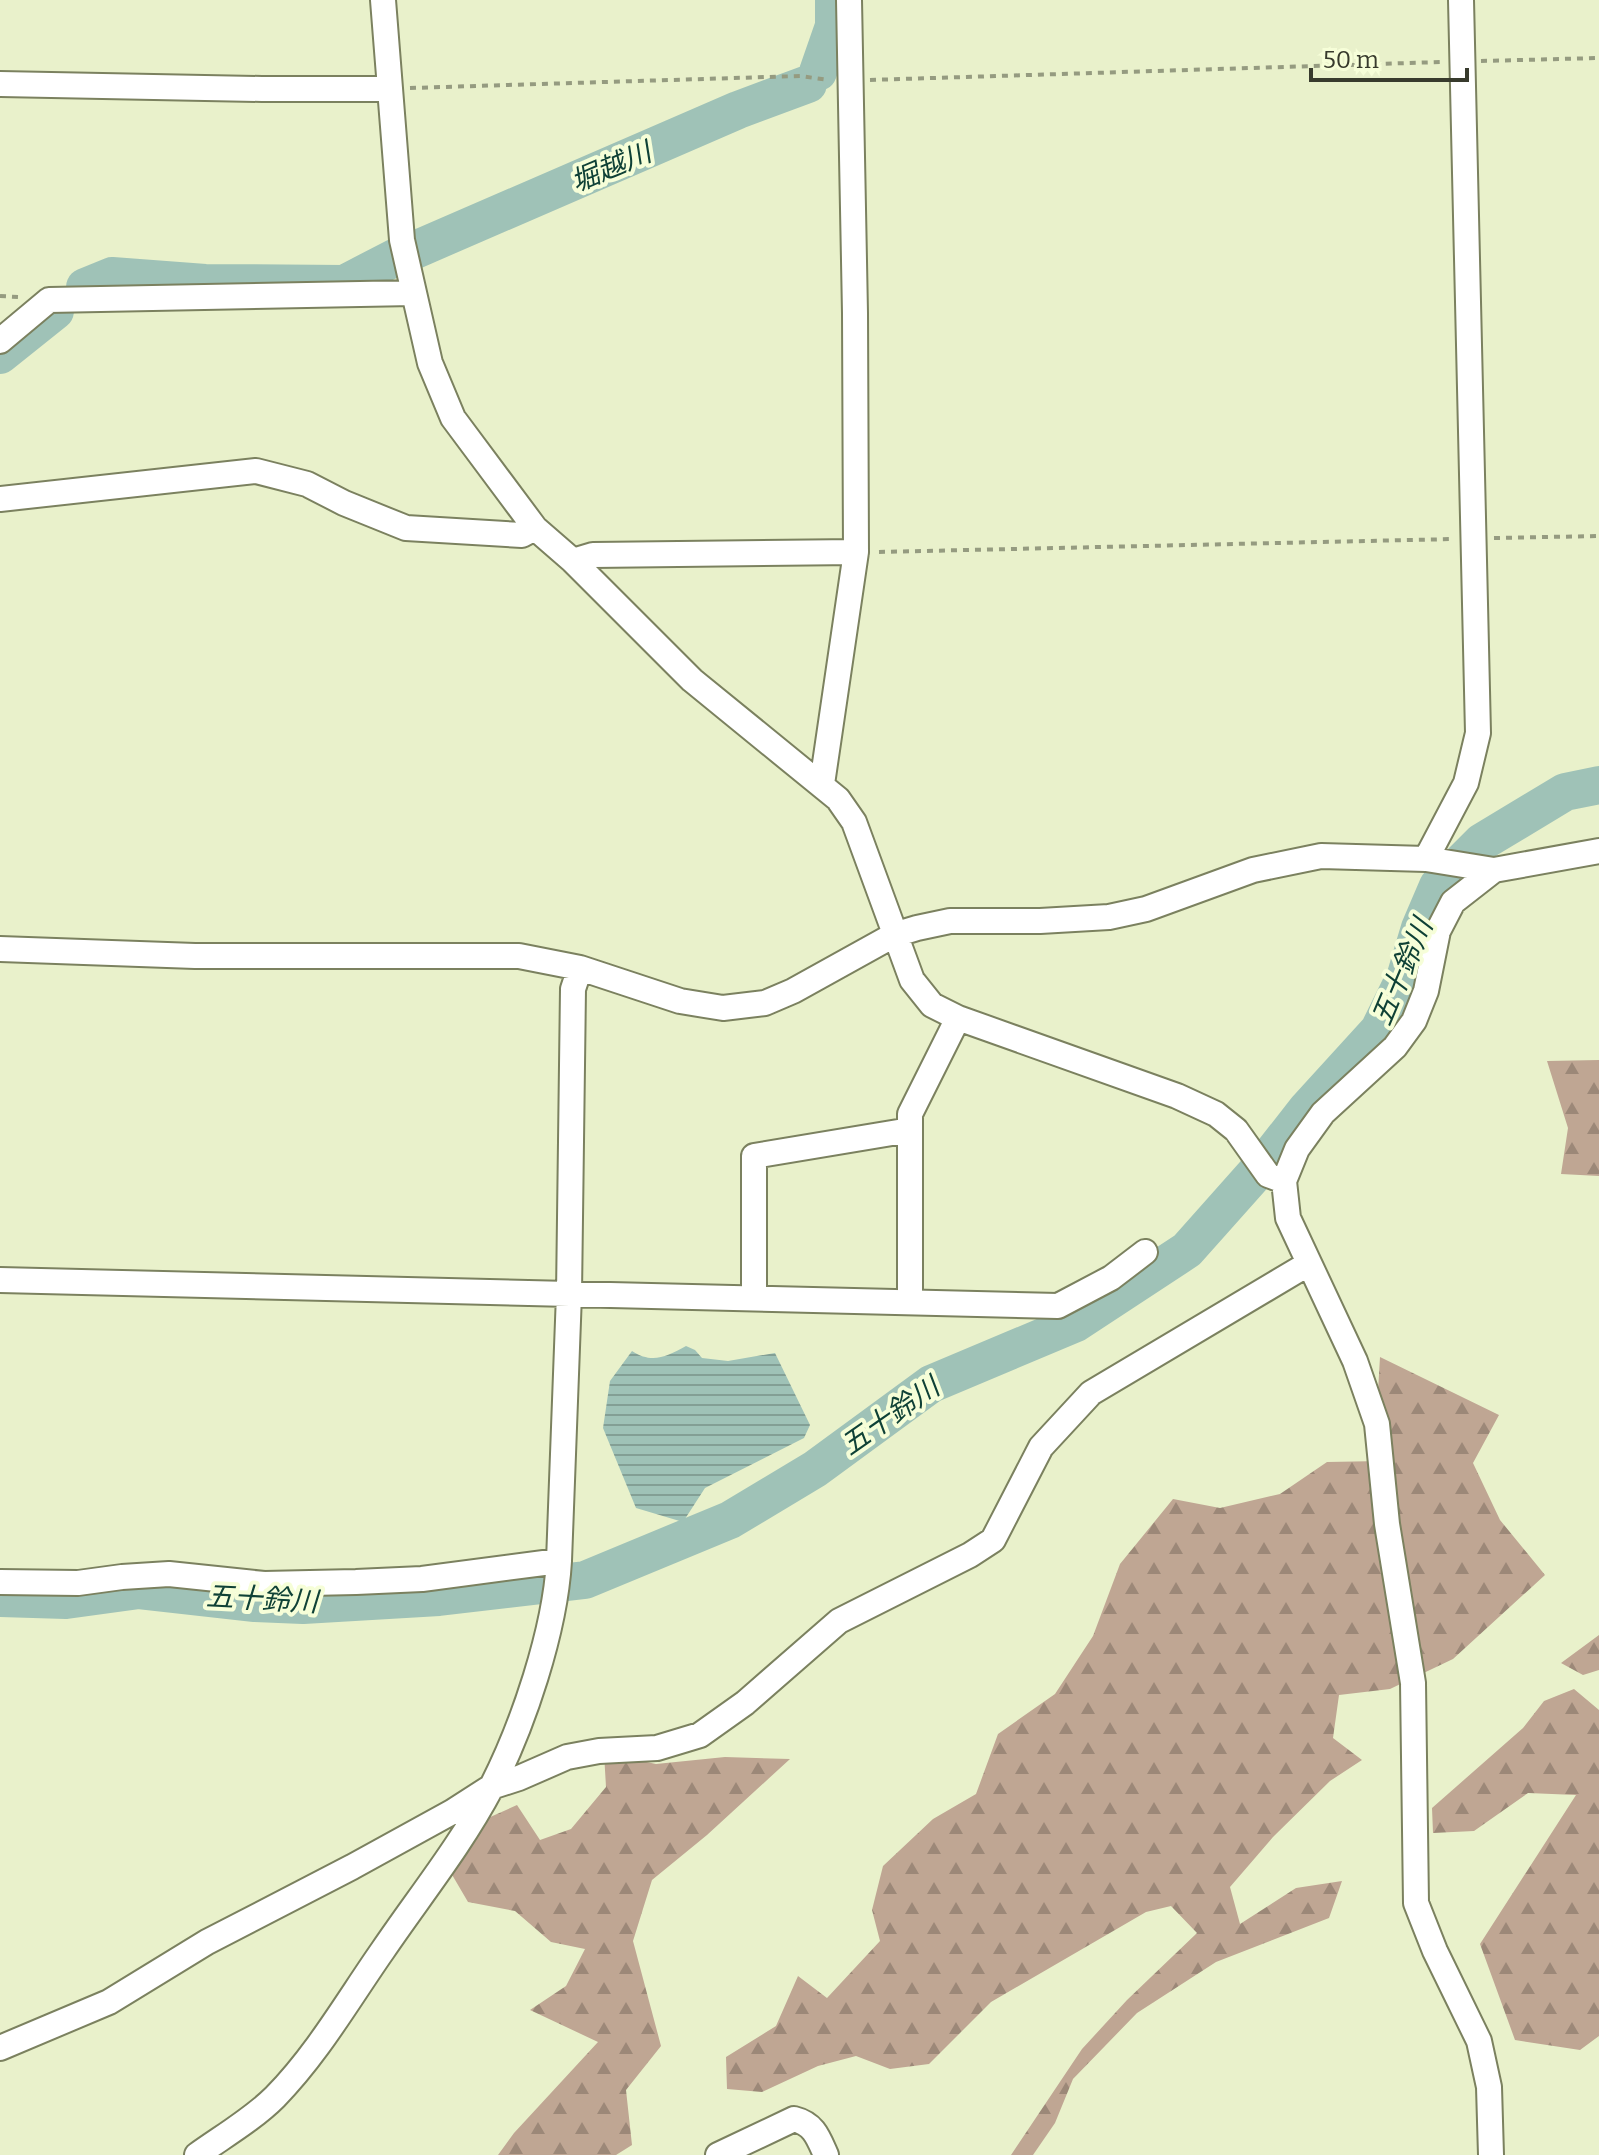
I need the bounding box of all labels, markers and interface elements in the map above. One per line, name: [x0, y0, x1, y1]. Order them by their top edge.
scale bar: [1311, 32, 1467, 82]
text: 50 m: [1323, 46, 1379, 74]
water label: 堀越川: [566, 134, 659, 199]
water label: 五十鈴川: [1365, 911, 1440, 1030]
water label: 五十鈴川: [835, 1369, 948, 1462]
water label: 五十鈴川: [205, 1580, 322, 1619]

